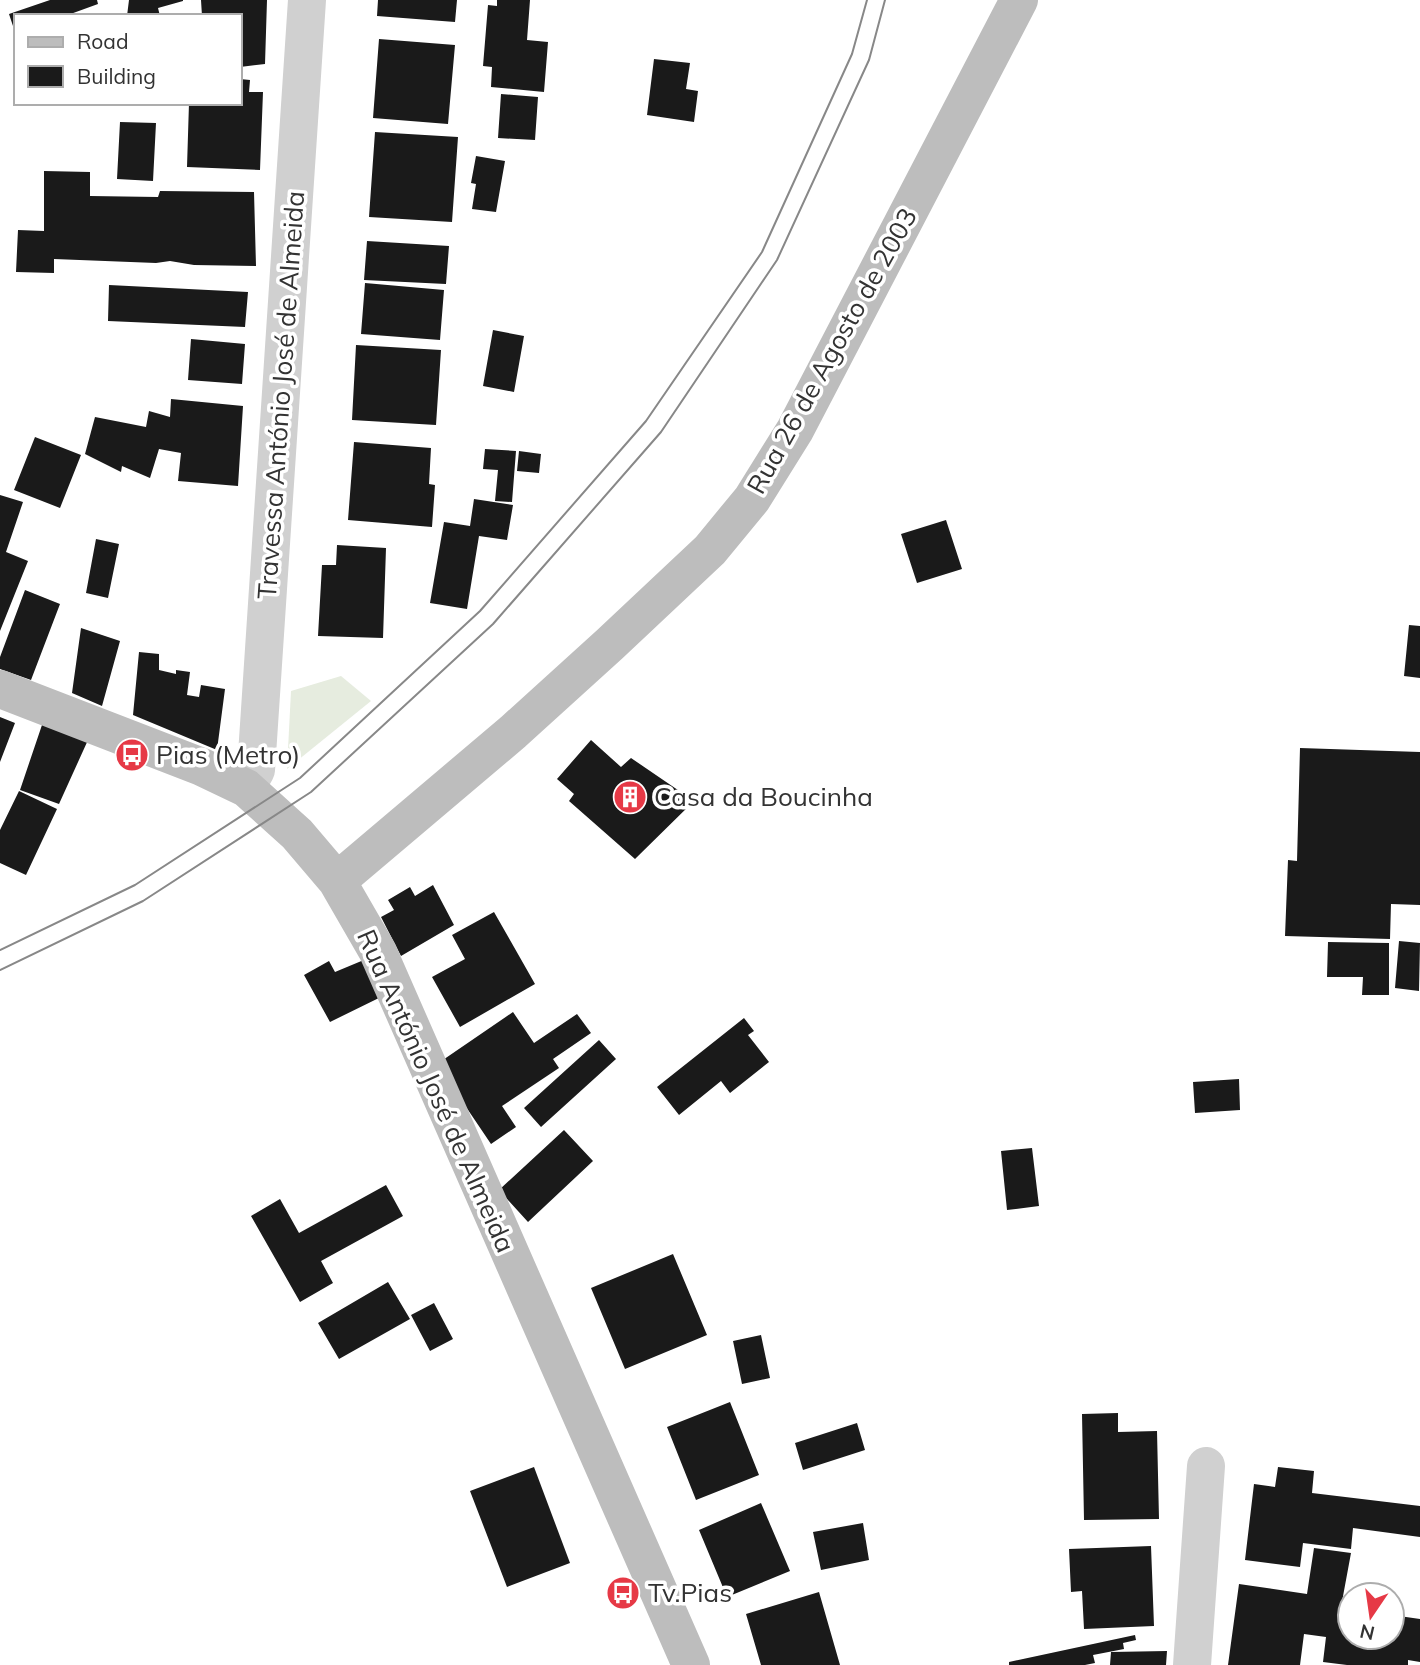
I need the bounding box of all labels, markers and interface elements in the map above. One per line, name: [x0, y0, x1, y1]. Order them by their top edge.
legend: [14, 14, 242, 105]
text: Road: [77, 28, 128, 54]
text: Building: [77, 63, 156, 89]
street label: Travessa António José de Almeida: [250, 190, 311, 600]
street label: Rua 26 de Agosto de 2003: [739, 202, 924, 499]
bus stop icon: Pias (Metro): [113, 736, 151, 774]
place label: Pias (Metro): [156, 738, 300, 771]
building icon: Casa da Boucinha: [611, 778, 649, 816]
place label: Casa da Boucinha: [654, 780, 873, 813]
street label: Rua António José de Almeida: [350, 924, 523, 1257]
bus stop icon: Tv.Pias: [604, 1574, 642, 1612]
place label: Tv.Pias: [648, 1576, 732, 1609]
north arrow: [1336, 1581, 1406, 1651]
text: N: [1357, 1619, 1377, 1646]

